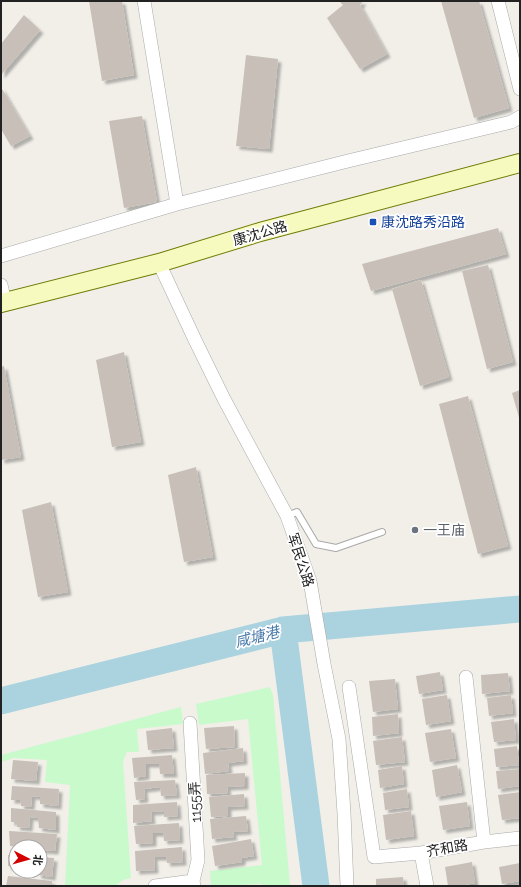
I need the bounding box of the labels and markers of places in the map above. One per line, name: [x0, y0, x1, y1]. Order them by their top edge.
place label: 康沈路秀沿路: [381, 214, 465, 230]
marker: 康沈路秀沿路: [368, 217, 378, 227]
place label: 一王庙: [423, 522, 465, 538]
marker: 一王庙: [410, 525, 420, 535]

